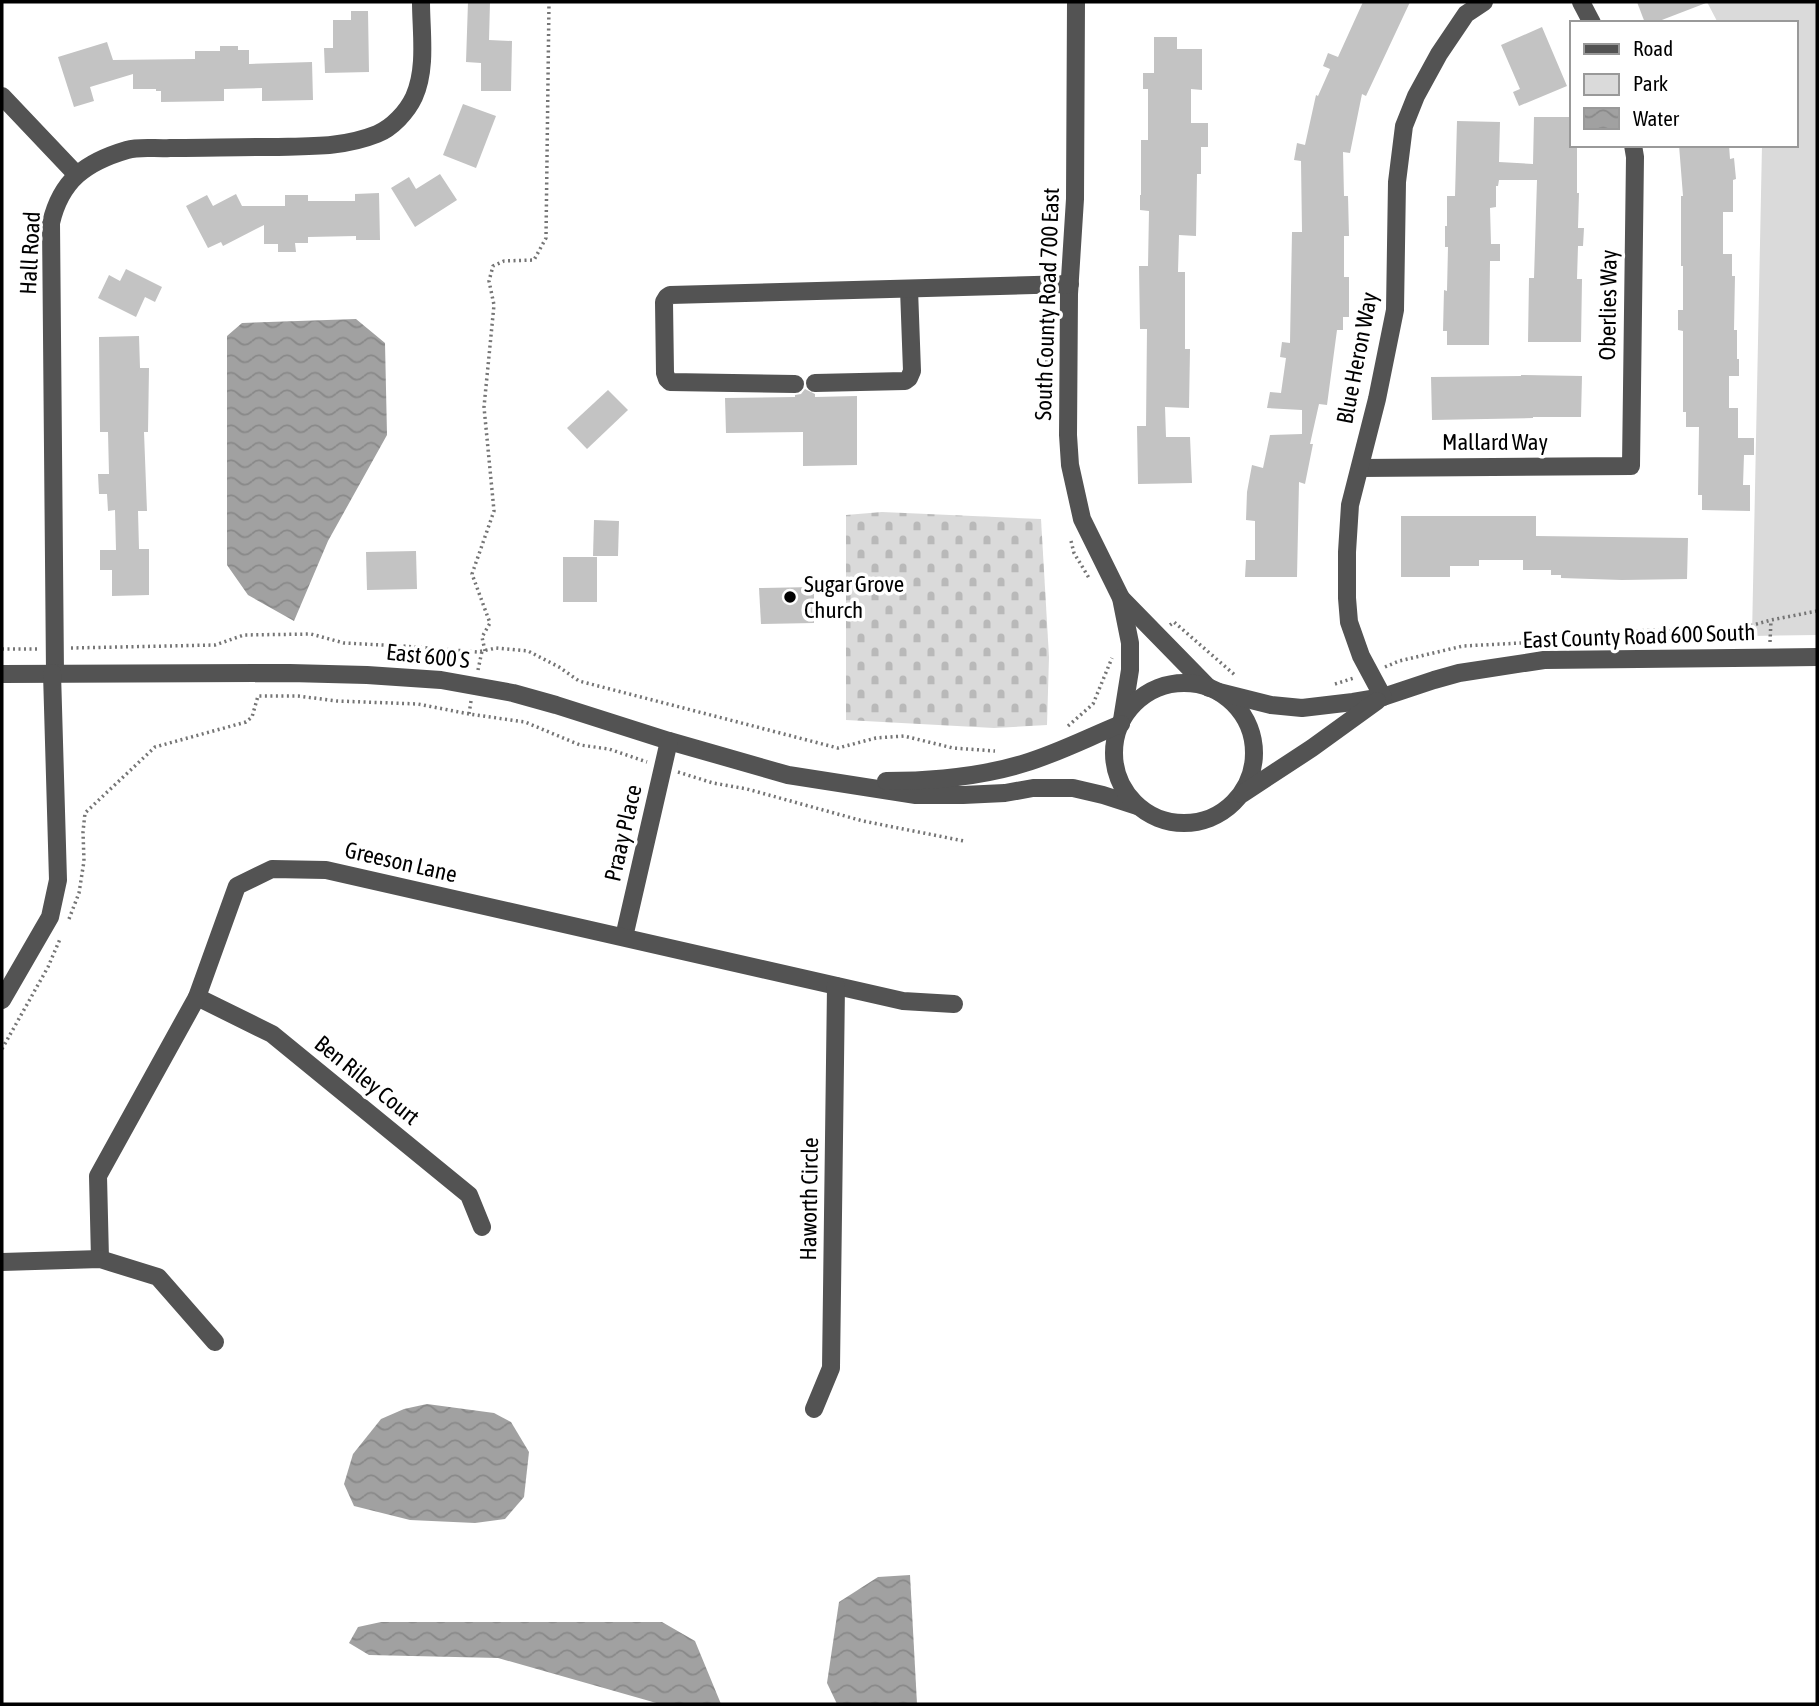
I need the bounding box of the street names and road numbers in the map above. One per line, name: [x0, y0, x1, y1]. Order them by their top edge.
street label: South County Road 700 East: [1030, 187, 1064, 421]
street label: Hall Road: [15, 211, 45, 295]
street label: Oberlies Way: [1594, 249, 1622, 361]
street label: Blue Heron Way: [1331, 290, 1383, 426]
street label: Mallard Way: [1442, 429, 1548, 455]
street label: East County Road 600 South: [1522, 619, 1756, 653]
street label: East 600 S: [385, 639, 471, 673]
street label: Praay Place: [599, 782, 647, 884]
street label: Greeson Lane: [342, 836, 460, 888]
street label: Ben Riley Court: [310, 1030, 424, 1130]
street label: Haworth Circle: [795, 1137, 823, 1261]

